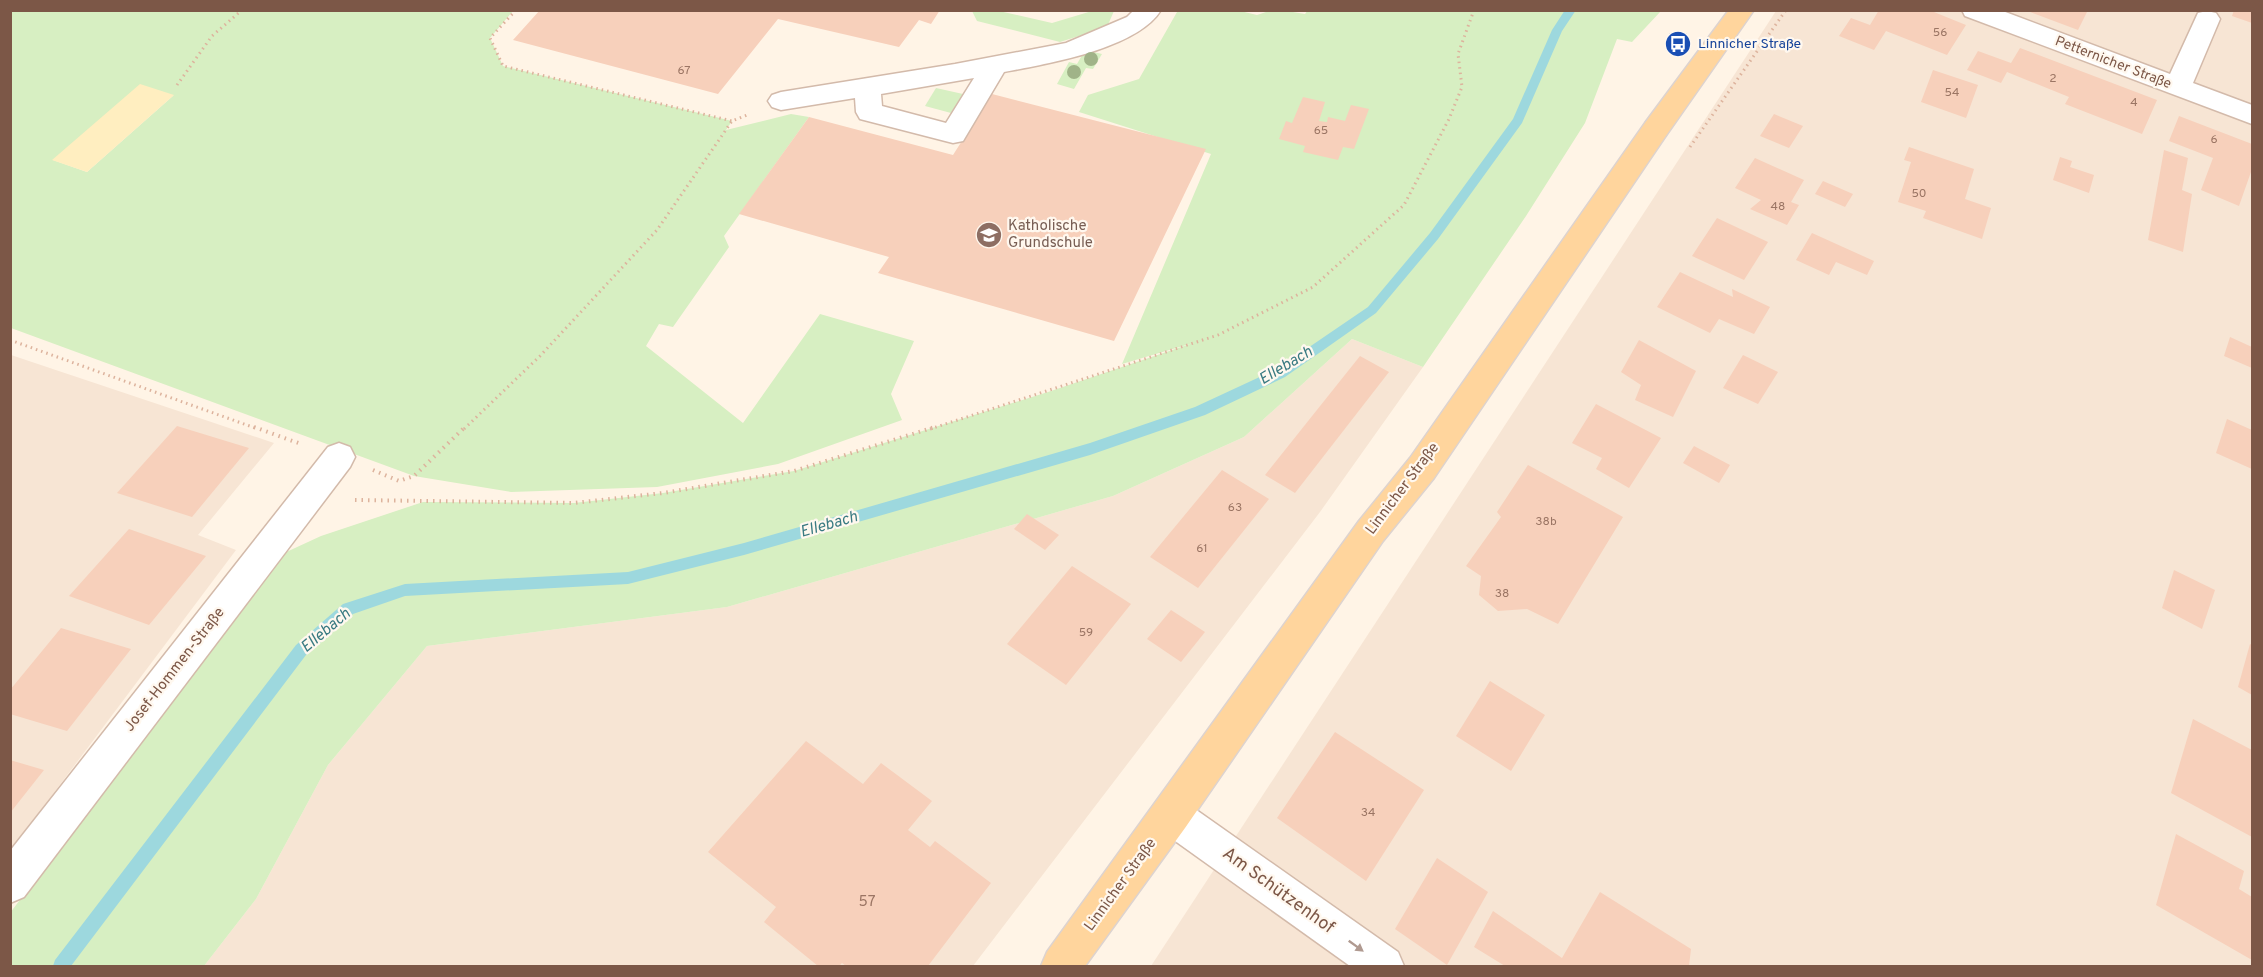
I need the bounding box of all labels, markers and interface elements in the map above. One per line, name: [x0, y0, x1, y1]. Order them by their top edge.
house number: 56: [1933, 25, 1947, 41]
bus stop icon: Linnicher Straße: [1663, 29, 1693, 59]
street label: Petternicher Straße: [2052, 33, 2174, 93]
place label: Linnicher Straße: [1698, 36, 1801, 53]
house number: 67: [677, 63, 691, 79]
house number: 2: [2049, 71, 2057, 87]
house number: 54: [1944, 85, 1960, 101]
house number: 4: [2130, 95, 2138, 111]
house number: 65: [1314, 123, 1328, 139]
house number: 6: [2210, 132, 2218, 148]
house number: 50: [1911, 186, 1927, 202]
house number: 48: [1771, 199, 1785, 215]
place label: Katholische Grundschule: [1008, 217, 1093, 253]
school or university icon: Katholische Grundschule: [974, 220, 1004, 250]
water label: Ellebach: [1256, 342, 1317, 390]
street label: Linnicher Straße: [1362, 439, 1444, 539]
house number: 63: [1228, 500, 1242, 516]
water label: Ellebach: [798, 507, 860, 543]
house number: 38b: [1535, 514, 1557, 530]
house number: 61: [1196, 541, 1208, 557]
house number: 38: [1495, 586, 1509, 602]
street label: Josef-Hommen-Straße: [121, 604, 229, 736]
water label: Ellebach: [297, 604, 355, 658]
house number: 59: [1079, 625, 1093, 641]
house number: 34: [1361, 805, 1375, 821]
street label: Linnicher Straße: [1081, 835, 1161, 935]
street label: Am Schützenhof: [1217, 843, 1339, 939]
house number: 57: [859, 893, 876, 912]
one-way arrow: [1348, 940, 1364, 952]

